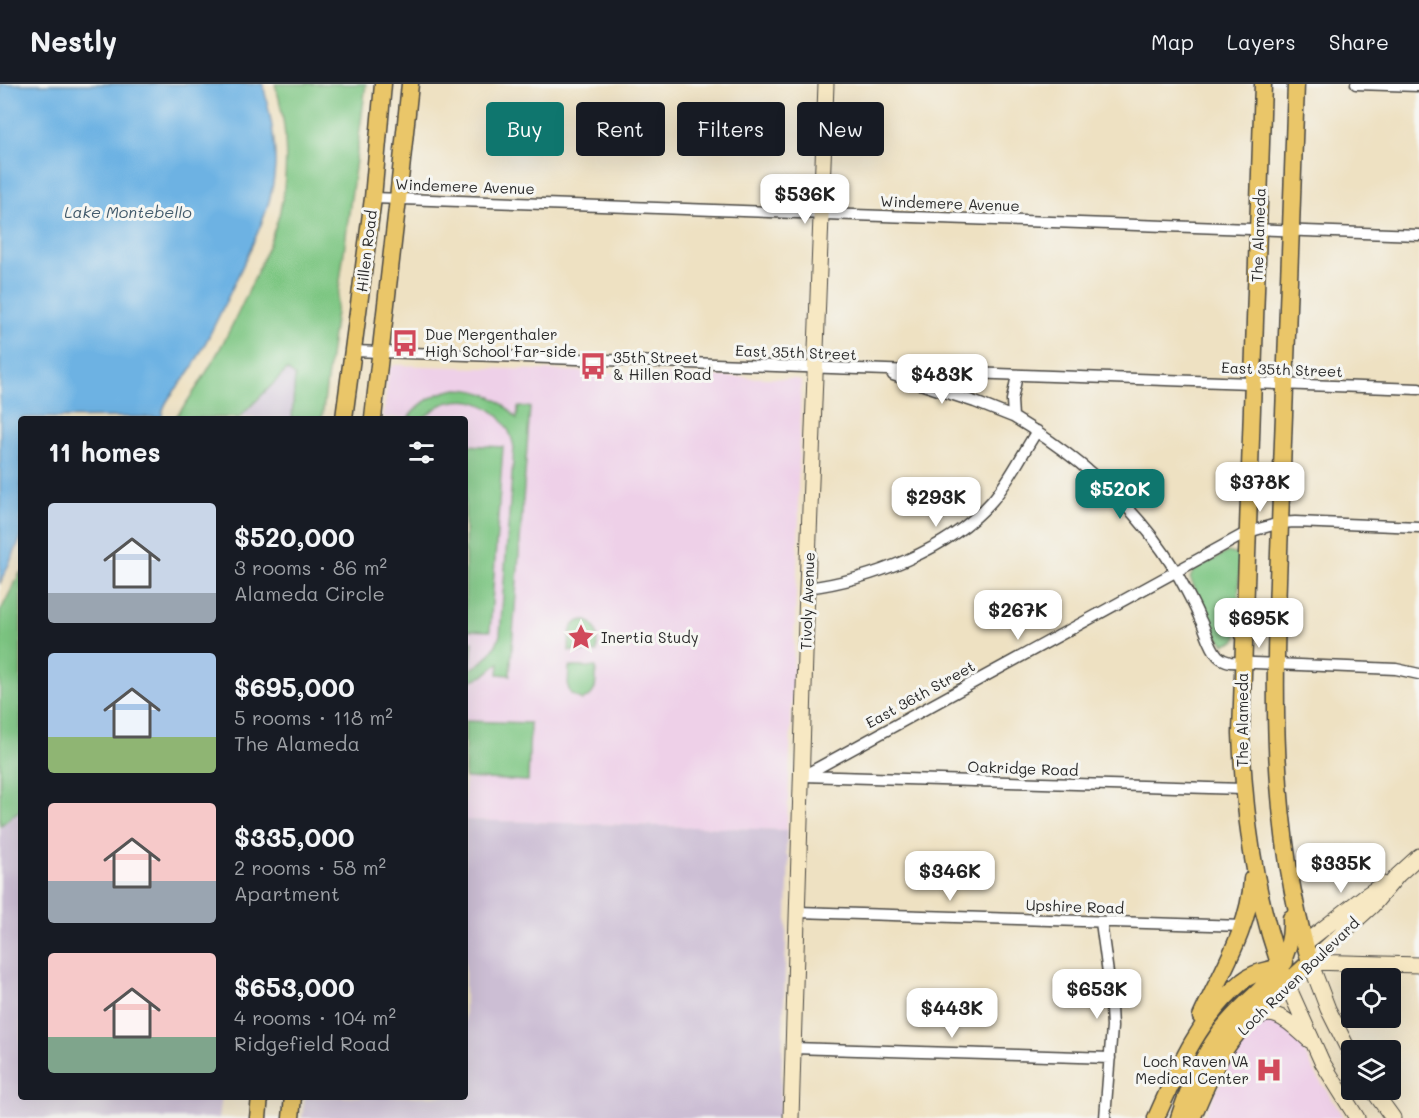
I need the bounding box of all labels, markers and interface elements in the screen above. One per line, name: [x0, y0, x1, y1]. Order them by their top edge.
text: Nestly: [30, 23, 117, 59]
text: Map: [1151, 28, 1194, 55]
text: Layers: [1227, 28, 1296, 55]
text: Share: [1329, 28, 1389, 55]
chip: Buy: [486, 102, 564, 156]
chip: Rent: [576, 102, 665, 156]
chip: Filters: [677, 102, 785, 156]
chip: New: [797, 102, 884, 156]
street label: Windemere Avenue: [395, 174, 535, 198]
pin: $536K: [763, 174, 847, 225]
text: $536K: [774, 180, 836, 206]
street label: The Alameda: [1246, 187, 1270, 283]
street label: Windemere Avenue: [880, 191, 1020, 215]
water label: Lake Montebello: [64, 201, 192, 222]
street label: Hillen Road: [351, 209, 381, 293]
place label: Due Mergenthaler High School Far-side: [425, 324, 577, 361]
bus stop icon: Due Mergenthaler High School Far-side: [390, 328, 420, 358]
street label: East 35th Street: [735, 340, 857, 364]
place label: 35th Street & Hillen Road: [613, 347, 711, 384]
bus stop icon: 35th Street & Hillen Road: [578, 351, 608, 381]
pin: $483K: [900, 354, 984, 405]
street label: East 35th Street: [1221, 357, 1343, 381]
text: $483K: [911, 360, 973, 386]
text: 11 homes: [48, 435, 161, 469]
icon: filters: [405, 436, 438, 469]
pin: $378K: [1218, 462, 1302, 513]
text: $378K: [1229, 468, 1291, 494]
pin: $520K: [1078, 469, 1162, 520]
text: $520K: [1089, 475, 1151, 501]
pin: $293K: [894, 477, 978, 528]
text: $293K: [906, 483, 966, 509]
text: $520,000: [234, 520, 355, 554]
icon: home: [96, 527, 168, 599]
street label: Tivoly Avenue: [795, 552, 819, 650]
text: 3 rooms · 86 m²: [234, 554, 387, 580]
text: Alameda Circle: [234, 580, 385, 606]
pin: $267K: [976, 590, 1060, 641]
text: $267K: [988, 596, 1048, 622]
pin: $695K: [1217, 598, 1301, 649]
text: $695K: [1228, 604, 1290, 630]
place icon: Inertia Study: [566, 622, 596, 652]
place label: Inertia Study: [601, 627, 699, 647]
street label: East 36th Street: [862, 656, 978, 732]
text: $695,000: [234, 670, 355, 704]
street label: The Alameda: [1232, 673, 1252, 767]
icon: home: [96, 677, 168, 749]
text: 5 rooms · 118 m²: [234, 704, 393, 730]
text: The Alameda: [234, 730, 360, 756]
street label: Oakridge Road: [967, 756, 1079, 780]
text: $335,000: [234, 820, 355, 854]
icon: home: [96, 827, 168, 899]
pin: $335K: [1299, 843, 1383, 894]
text: $335K: [1310, 849, 1372, 875]
pin: $346K: [908, 851, 992, 902]
text: 2 rooms · 58 m²: [234, 854, 386, 880]
text: $346K: [919, 857, 981, 883]
text: Apartment: [234, 880, 340, 906]
street label: Upshire Road: [1025, 894, 1125, 918]
street label: Loch Raven Boulevard: [1233, 913, 1363, 1039]
map controls: [1341, 968, 1401, 1100]
button: locate: [1341, 968, 1401, 1028]
pin: $653K: [1055, 969, 1139, 1020]
text: $653,000: [234, 970, 355, 1004]
text: $653K: [1066, 975, 1128, 1001]
icon: home: [96, 977, 168, 1049]
pin: $443K: [910, 988, 994, 1039]
text: $443K: [921, 994, 983, 1020]
text: 4 rooms · 104 m²: [234, 1004, 396, 1030]
text: Ridgefield Road: [234, 1030, 390, 1056]
button: layers: [1341, 1040, 1401, 1100]
place label: Loch Raven VA Medical Center: [1135, 1051, 1249, 1088]
hospital icon: Loch Raven VA Medical Center: [1254, 1055, 1284, 1085]

